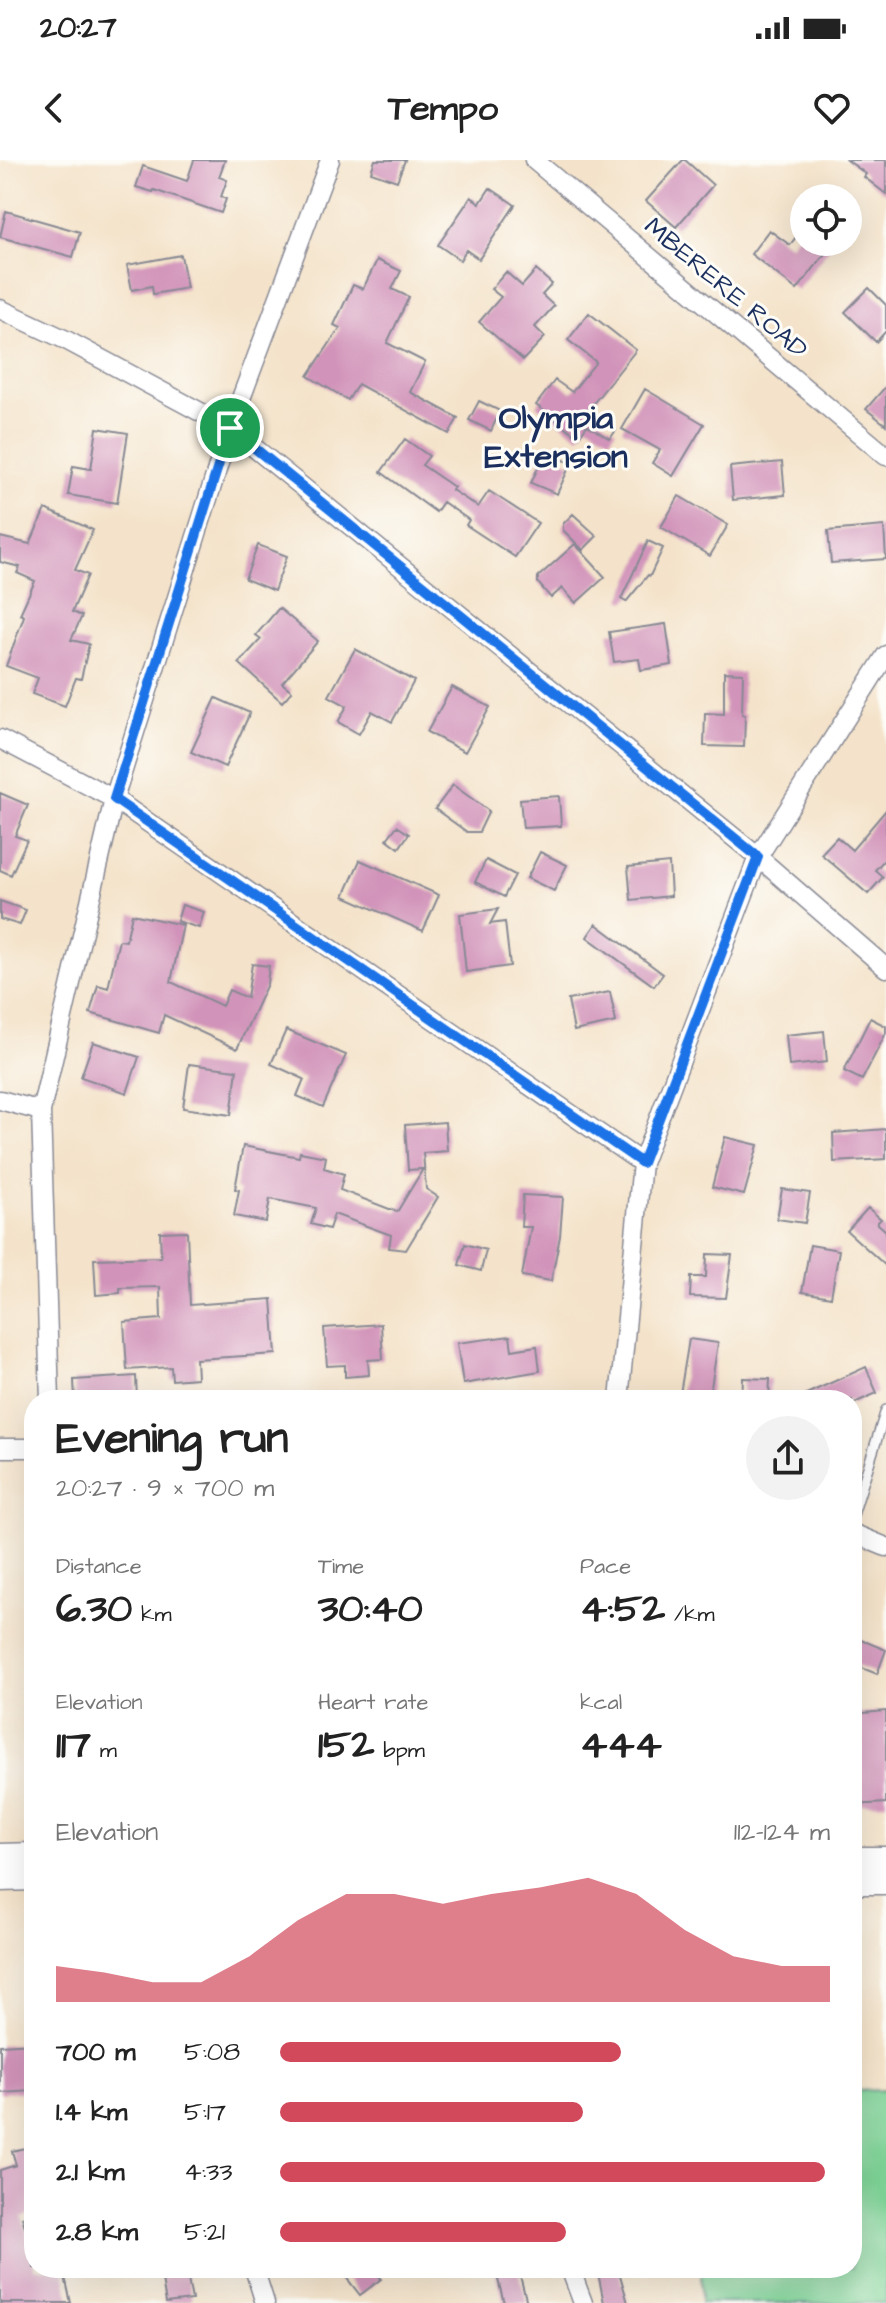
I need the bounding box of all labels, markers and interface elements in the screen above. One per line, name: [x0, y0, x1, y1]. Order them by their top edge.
text: 20:27: [40, 7, 117, 49]
text: Tempo: [388, 83, 498, 134]
icon: back: [32, 86, 76, 130]
icon: heart: [810, 86, 854, 130]
map controls: [790, 184, 862, 256]
button: locate: [790, 184, 862, 256]
street label: MBERERE ROAD: [637, 209, 815, 367]
pin: [196, 394, 264, 462]
district label: Olympia Extension: [484, 394, 628, 481]
icon: arrive: [208, 406, 252, 450]
text: Evening run: [56, 1409, 288, 1470]
button: share: [746, 1416, 830, 1500]
text: 20:27 · 9 × 700 m: [56, 1470, 274, 1506]
text: Distance: [56, 1551, 142, 1582]
text: Time: [318, 1551, 364, 1582]
text: Pace: [580, 1551, 631, 1582]
text: 6.30: [56, 1582, 132, 1637]
text: 30:40: [318, 1582, 423, 1637]
text: 4:52: [580, 1582, 665, 1637]
text: km: [132, 1599, 172, 1630]
text: /km: [665, 1599, 715, 1630]
text: Elevation: [56, 1687, 143, 1718]
text: Heart rate: [318, 1687, 428, 1718]
text: kcal: [580, 1687, 622, 1718]
text: 117: [56, 1718, 91, 1773]
text: 152: [318, 1718, 374, 1773]
text: 444: [580, 1718, 662, 1773]
text: m: [91, 1735, 117, 1766]
text: bpm: [374, 1735, 425, 1766]
text: Elevation: [56, 1814, 158, 1850]
text: 112–124 m: [734, 1814, 830, 1850]
text: 700 m: [56, 2034, 135, 2070]
text: 5:08: [184, 2034, 240, 2070]
text: 1.4 km: [56, 2094, 127, 2130]
text: 5:17: [184, 2094, 226, 2130]
text: 2.1 km: [56, 2154, 124, 2190]
text: 4:33: [184, 2154, 233, 2190]
text: 2.8 km: [56, 2214, 138, 2250]
text: 5:21: [184, 2214, 225, 2250]

